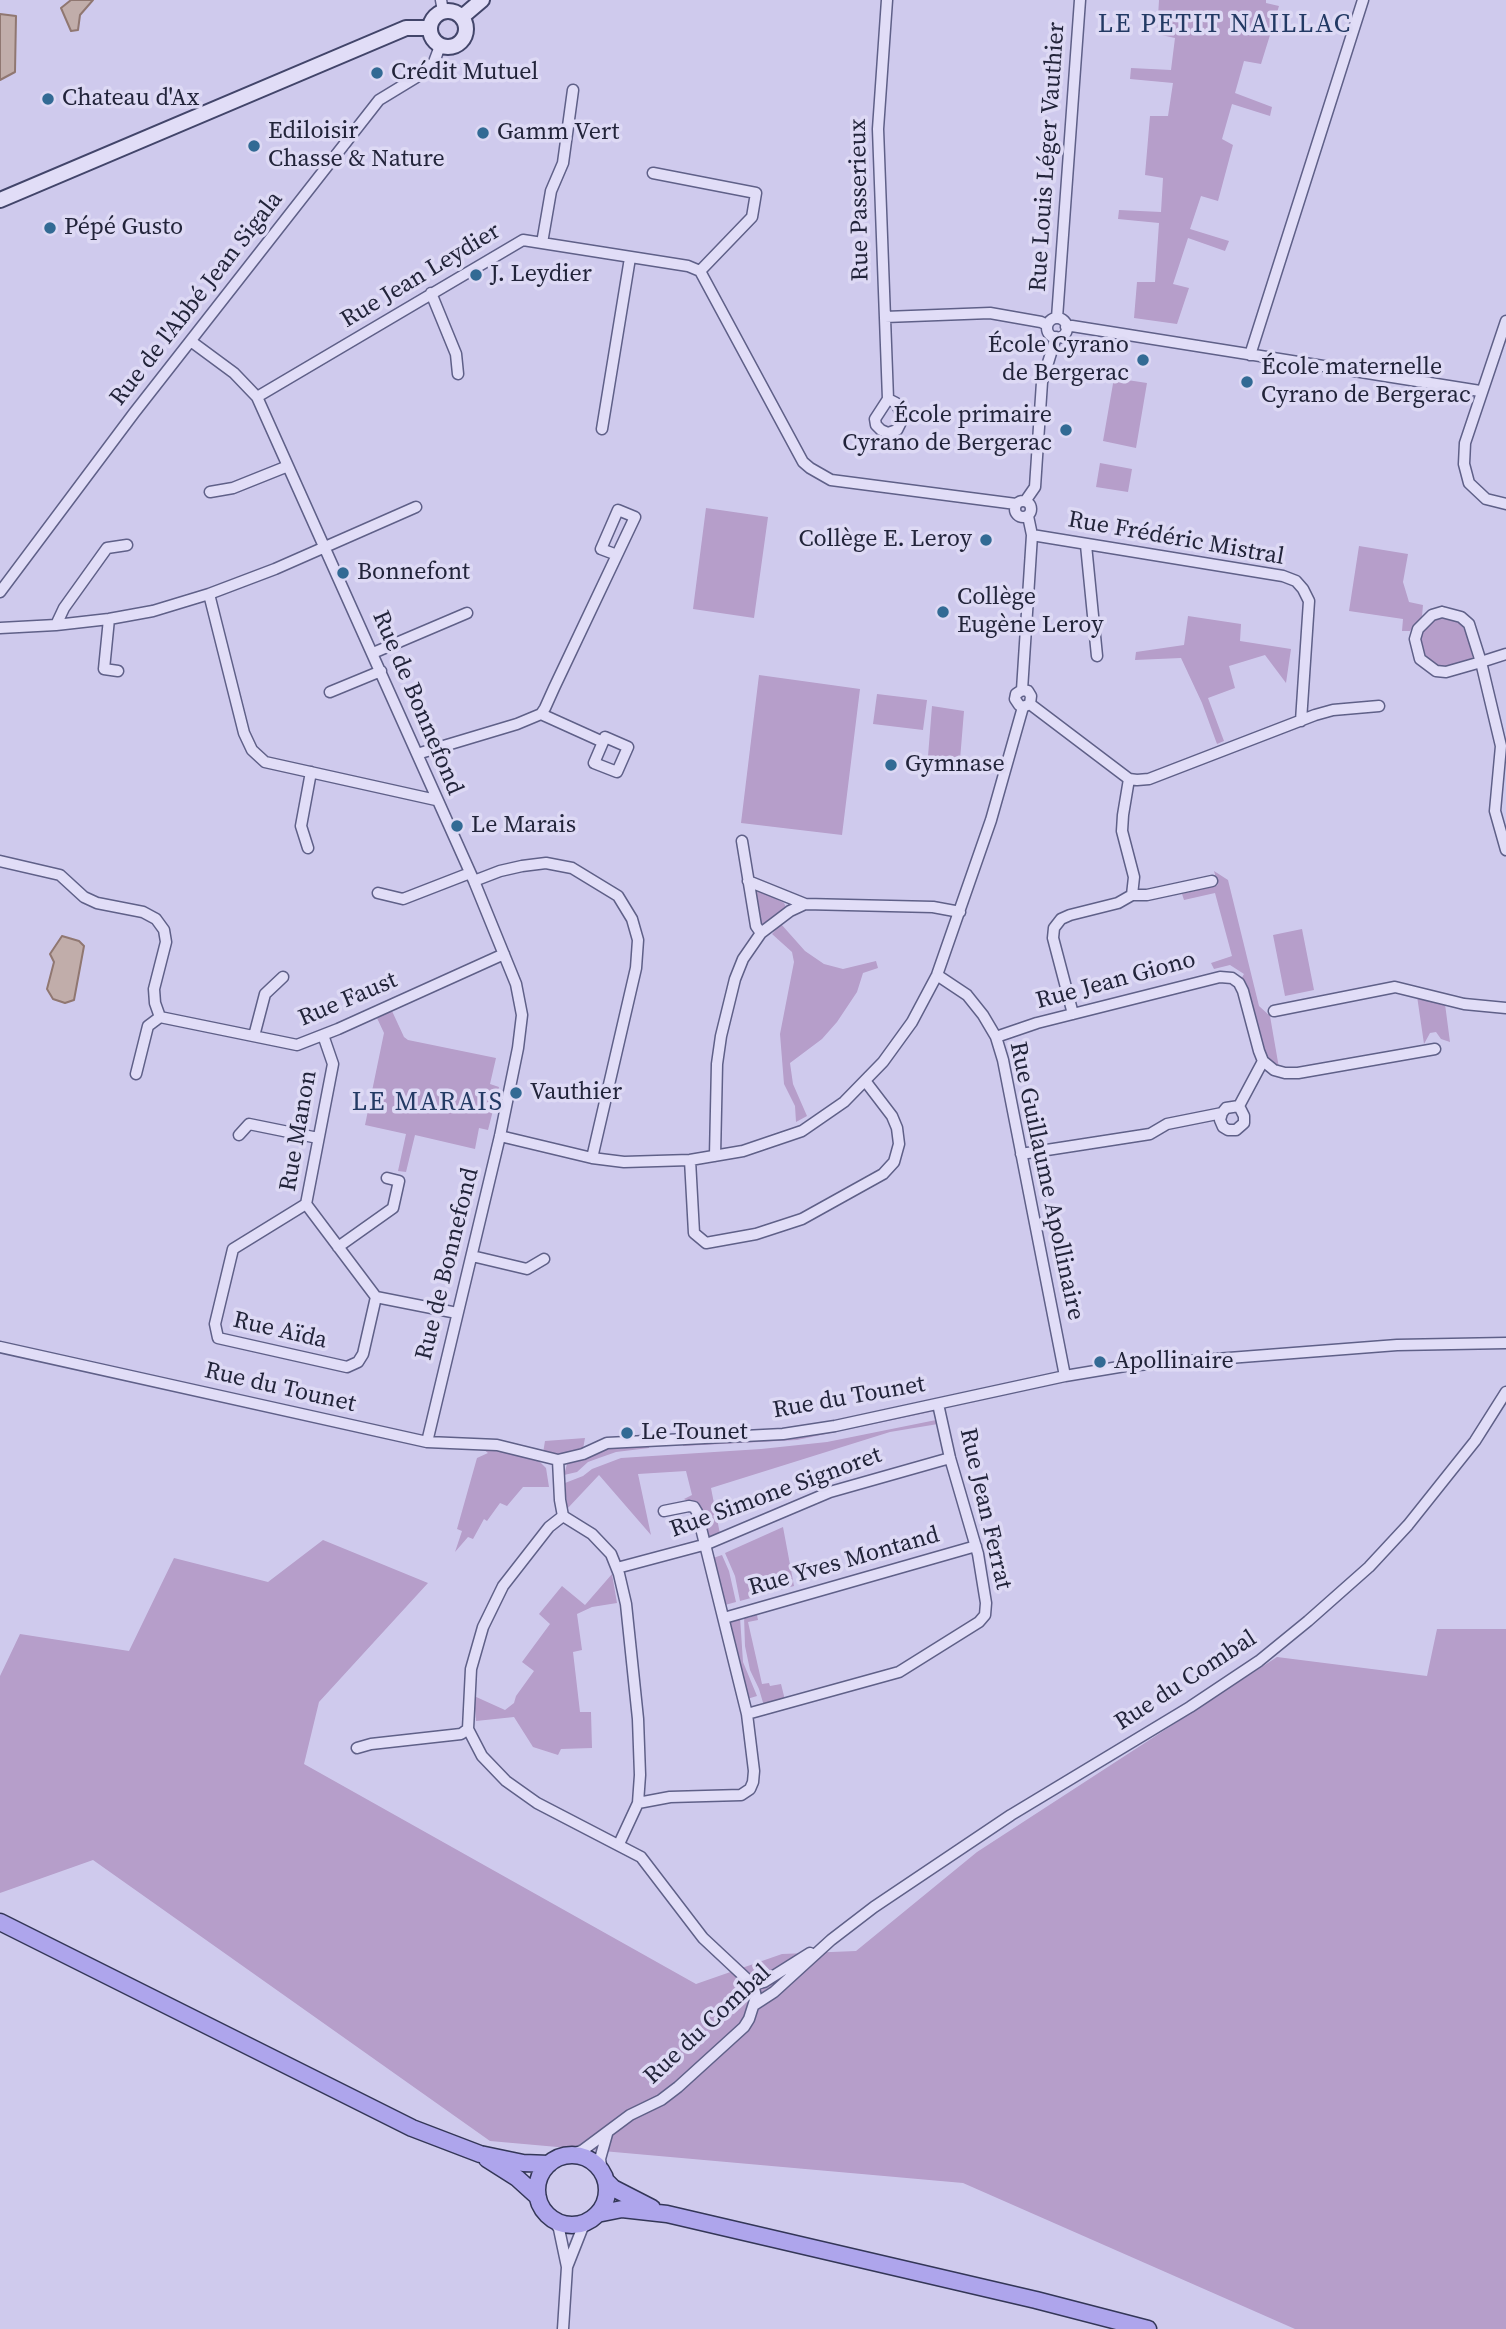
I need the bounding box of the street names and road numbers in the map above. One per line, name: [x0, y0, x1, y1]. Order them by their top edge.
street label: Rue Louis Léger Vauthier: [1024, 21, 1072, 293]
street label: Rue Passerieux: [844, 118, 876, 282]
street label: Rue de l'Abbé Jean Sigala: [104, 186, 290, 412]
street label: Rue Jean Leydier: [336, 217, 506, 335]
street label: Rue Frédéric Mistral: [1066, 506, 1286, 572]
street label: Rue de Bonnefond: [365, 607, 469, 799]
street label: Rue Jean Giono: [1033, 946, 1199, 1016]
street label: Rue Faust: [294, 966, 402, 1034]
street label: Rue Guillaume Apollinaire: [1002, 1039, 1090, 1323]
street label: Rue Manon: [274, 1068, 324, 1194]
street label: Rue de Bonnefond: [410, 1165, 486, 1363]
street label: Rue Aïda: [230, 1306, 330, 1356]
street label: Rue du Tounet: [202, 1357, 358, 1419]
street label: Rue du Tounet: [771, 1370, 927, 1426]
street label: Rue Jean Ferrat: [952, 1425, 1018, 1593]
street label: Rue Simone Signoret: [666, 1441, 886, 1545]
street label: Rue Yves Montand: [745, 1521, 943, 1603]
street label: Rue du Combal: [1110, 1625, 1262, 1737]
street label: Rue du Combal: [639, 1959, 777, 2091]

